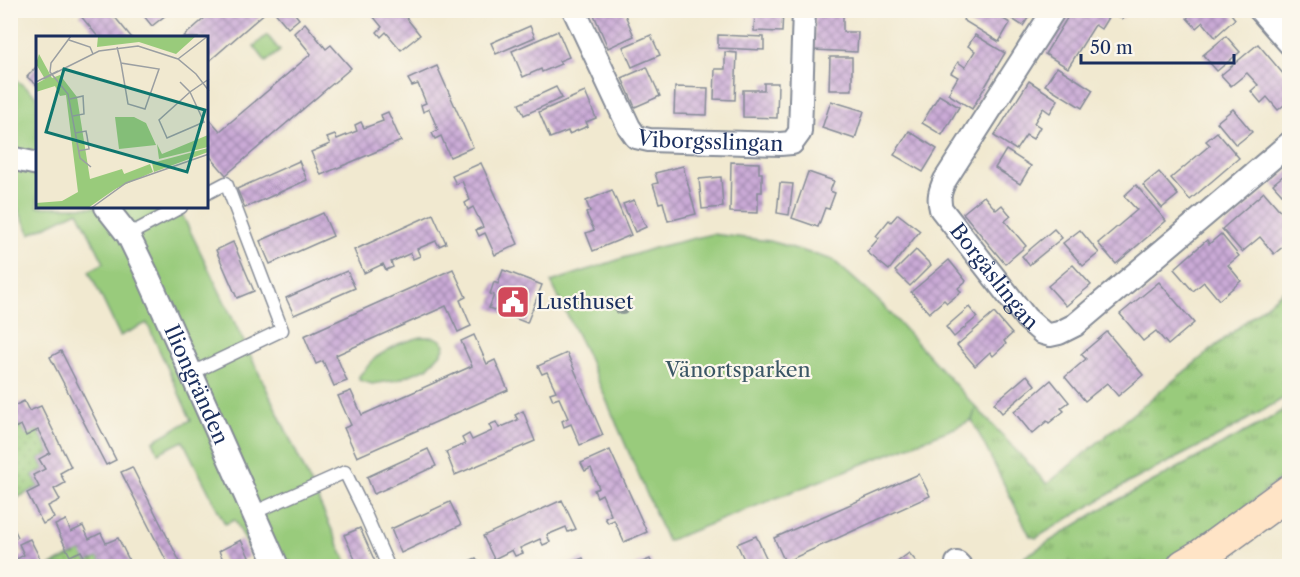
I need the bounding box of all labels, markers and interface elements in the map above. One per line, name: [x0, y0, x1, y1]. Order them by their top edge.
scale bar: [1081, 27, 1234, 65]
inset map: [36, 36, 208, 208]
text: 50 m: [1090, 37, 1133, 59]
street label: Viborgsslingan: [634, 124, 784, 156]
street label: Borgåslingan: [945, 218, 1044, 335]
public building icon: Lusthuset: [495, 284, 531, 320]
place label: Lusthuset: [536, 289, 634, 314]
street label: Iliongränden: [159, 321, 234, 448]
park label: Vänortsparken: [664, 357, 811, 382]

